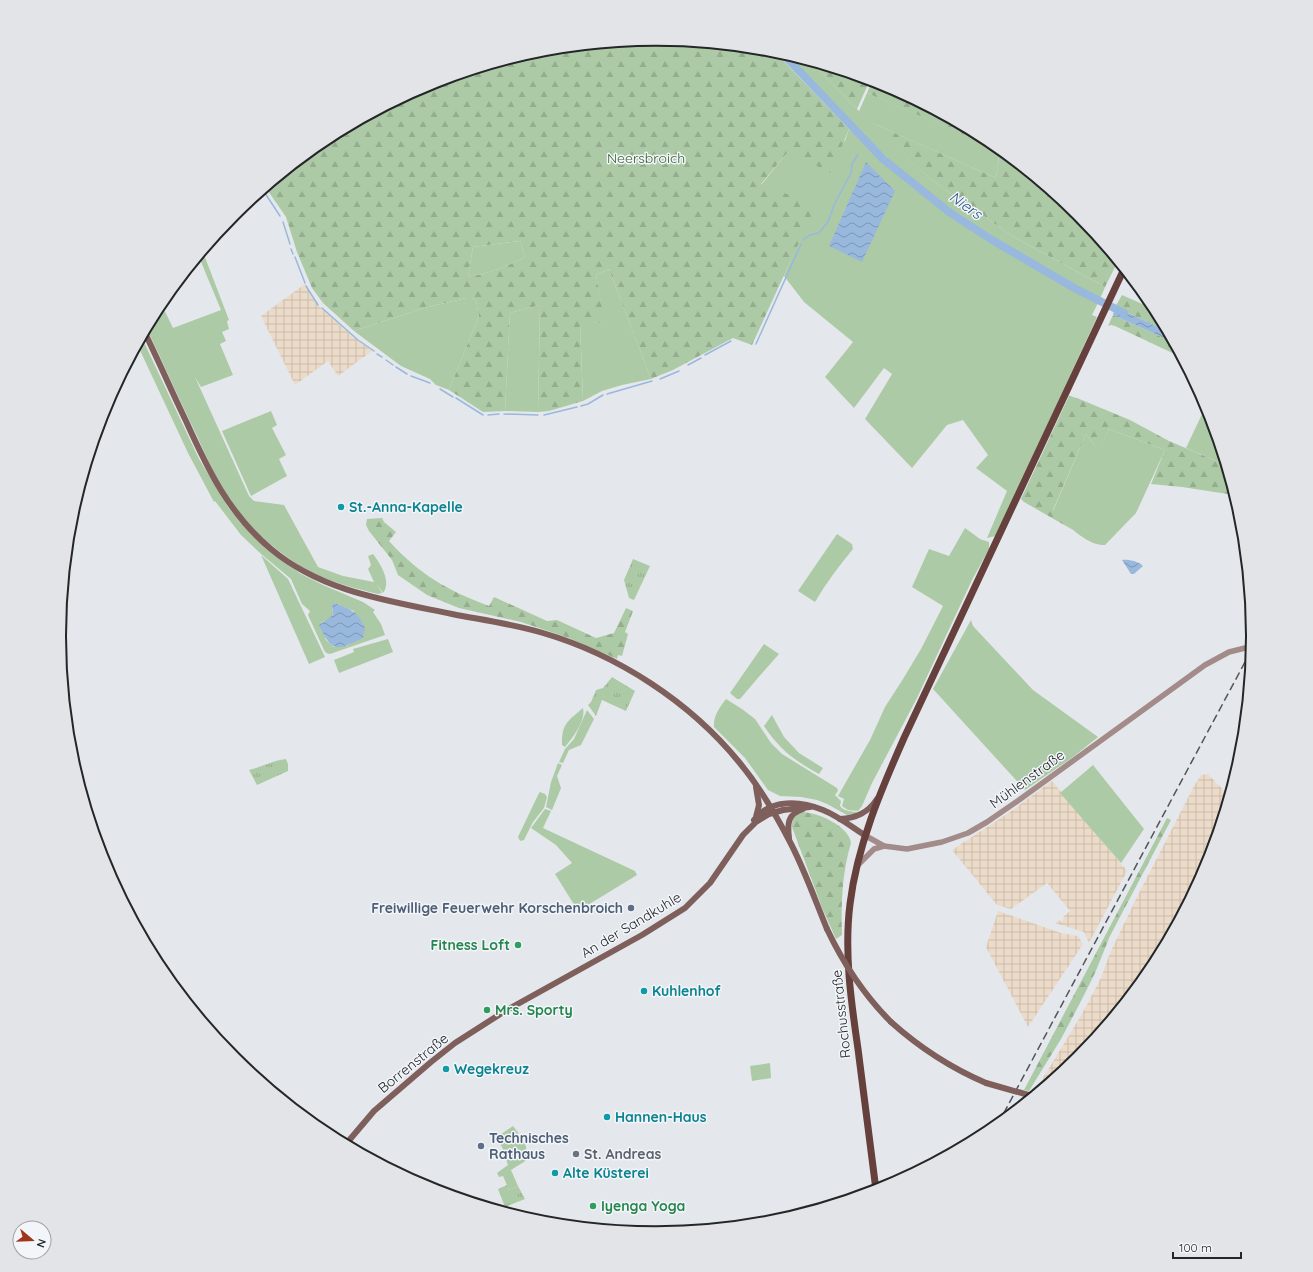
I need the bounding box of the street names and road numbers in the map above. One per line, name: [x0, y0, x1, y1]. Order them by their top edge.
street label: Mühlenstraße: [986, 746, 1068, 812]
street label: An der Sandkuhle: [578, 888, 684, 962]
street label: Rochusstraße: [827, 969, 855, 1059]
street label: Borrenstraße: [374, 1029, 452, 1097]

